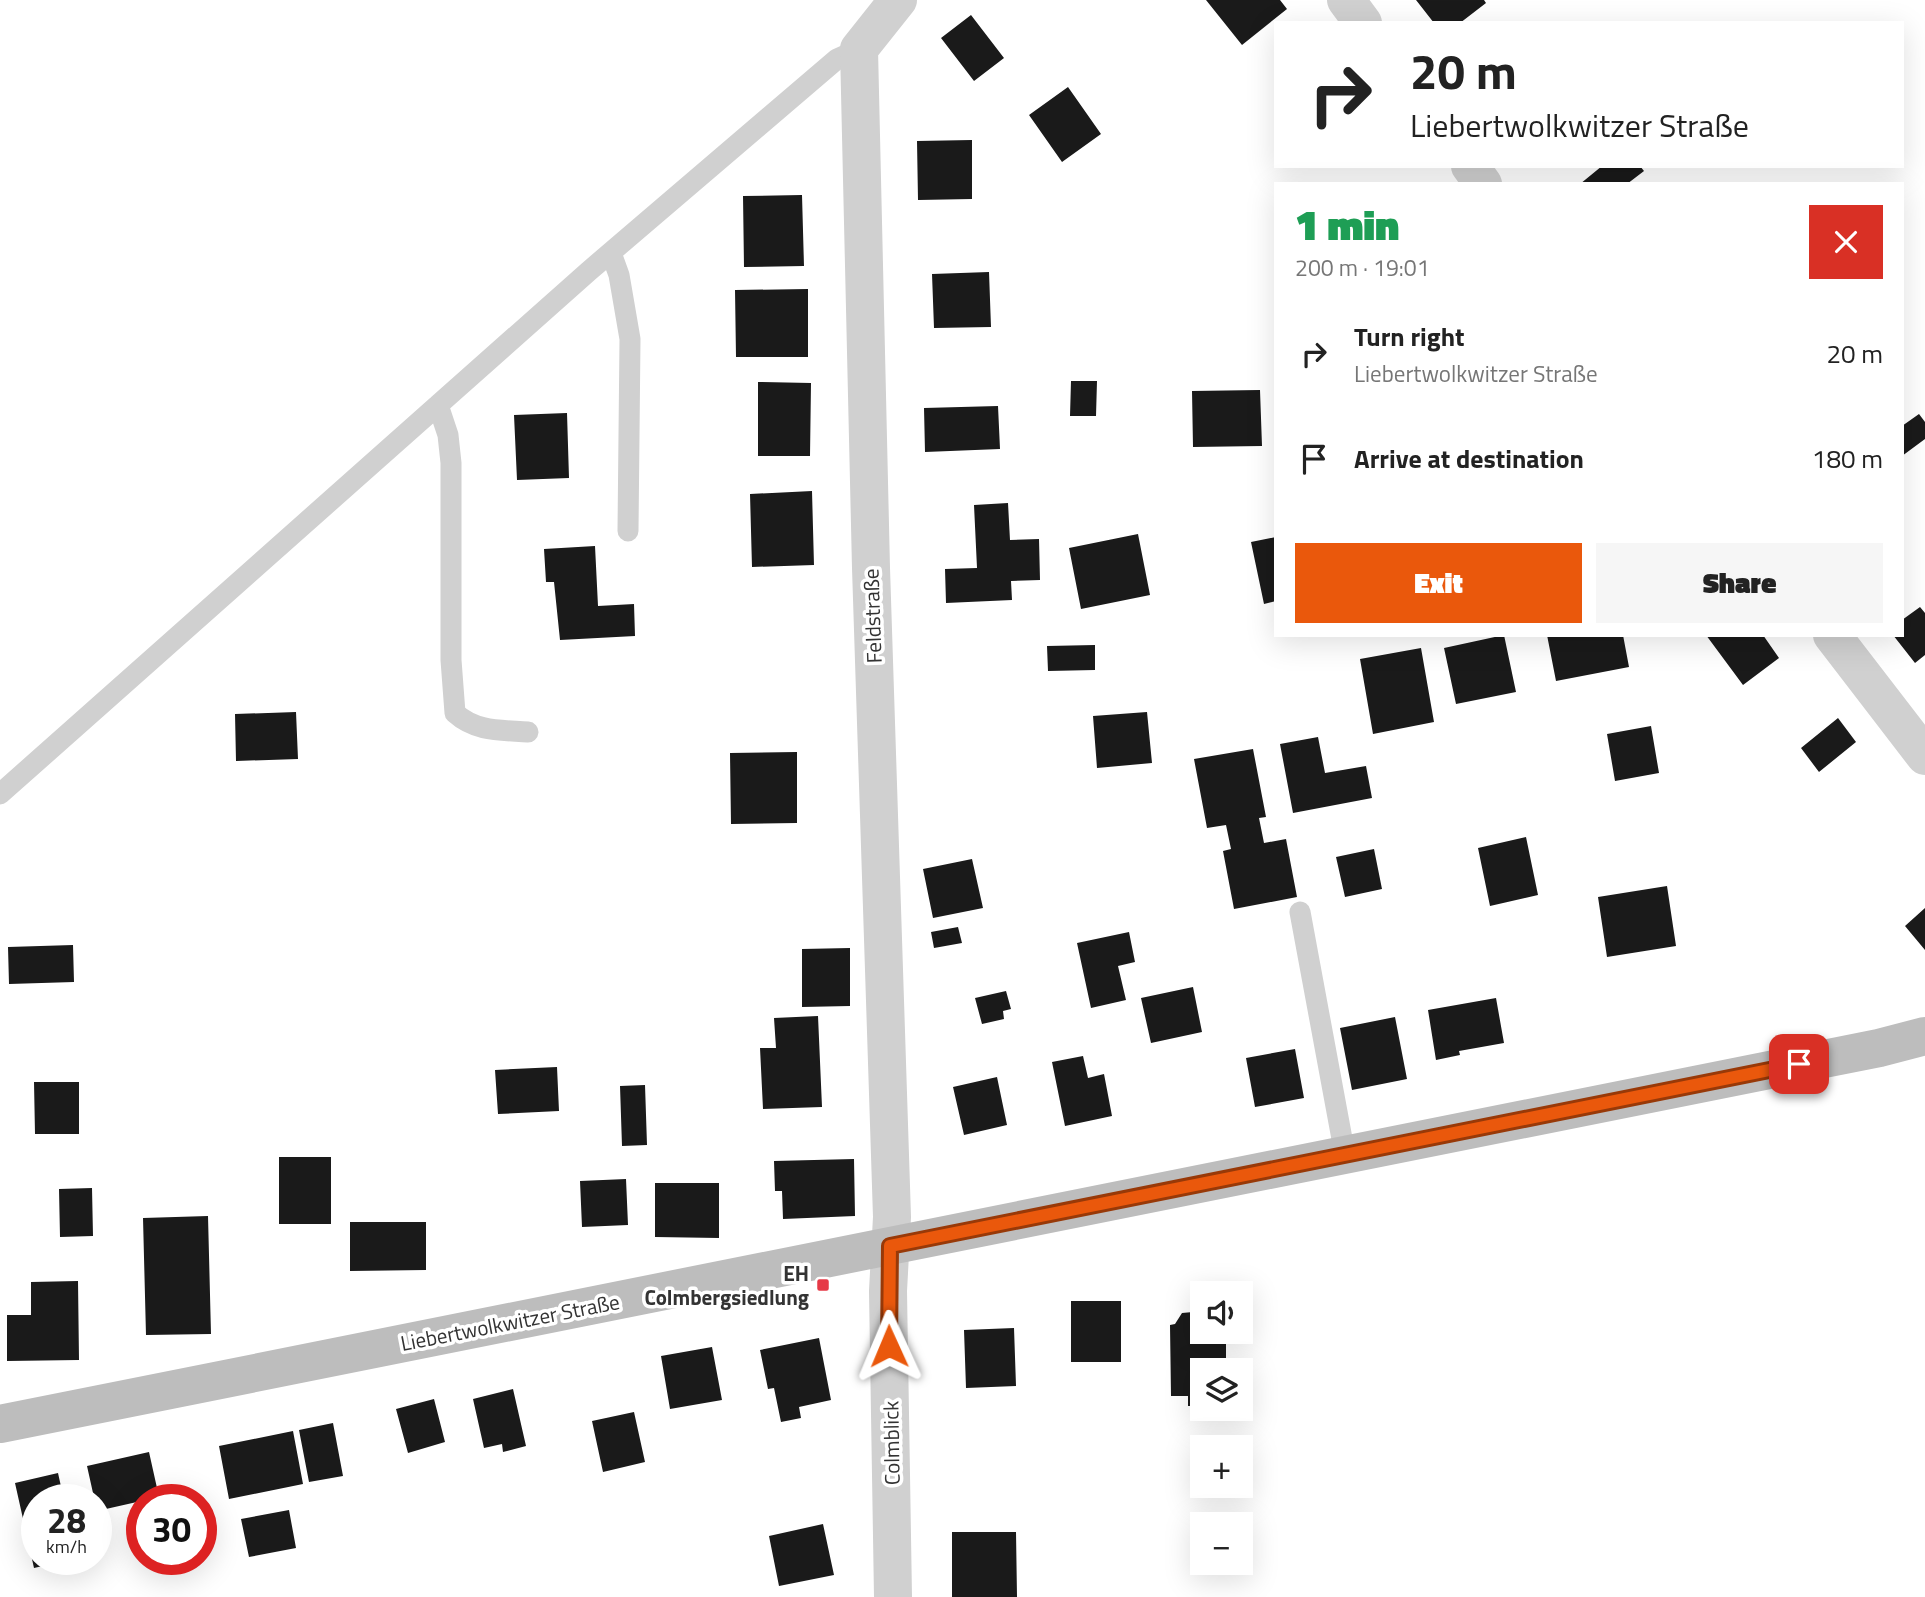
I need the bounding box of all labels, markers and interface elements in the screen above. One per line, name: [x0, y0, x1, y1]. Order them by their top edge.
text: 20 m: [1410, 33, 1517, 108]
icon: right: [1295, 49, 1386, 140]
text: Liebertwolkwitzer Straße: [1410, 101, 1749, 149]
text: 1 min: [1295, 192, 1399, 256]
button: close: [1809, 205, 1883, 279]
text: 200 m · 19:01: [1295, 250, 1430, 285]
text: Turn right: [1354, 317, 1465, 356]
text: 20 m: [1826, 334, 1883, 373]
icon: right: [1295, 335, 1333, 373]
text: Liebertwolkwitzer Straße: [1354, 356, 1598, 391]
text: Arrive at destination: [1354, 439, 1584, 478]
text: 180 m: [1812, 439, 1883, 478]
icon: arrive: [1295, 440, 1333, 478]
button: Exit: [1295, 543, 1582, 623]
button: Share: [1596, 543, 1883, 623]
street label: Feldstraße: [854, 568, 890, 664]
pin: [1769, 1034, 1829, 1094]
icon: arrive: [1780, 1045, 1818, 1083]
place label: EH Colmbergsiedlung: [644, 1257, 809, 1313]
marker: EH Colmbergsiedlung: [815, 1277, 831, 1293]
map controls: [1190, 1281, 1253, 1575]
button: sound: [1190, 1281, 1253, 1344]
street label: Liebertwolkwitzer Straße: [398, 1285, 622, 1359]
position arrow: [852, 1309, 926, 1383]
button: layers: [1190, 1358, 1253, 1421]
street label: Colmblick: [874, 1401, 908, 1485]
button: +: [1190, 1435, 1253, 1498]
speed limit sign: 30: [126, 1484, 217, 1575]
text: 28: [47, 1493, 86, 1547]
button: −: [1190, 1512, 1253, 1575]
text: km/h: [46, 1533, 87, 1560]

